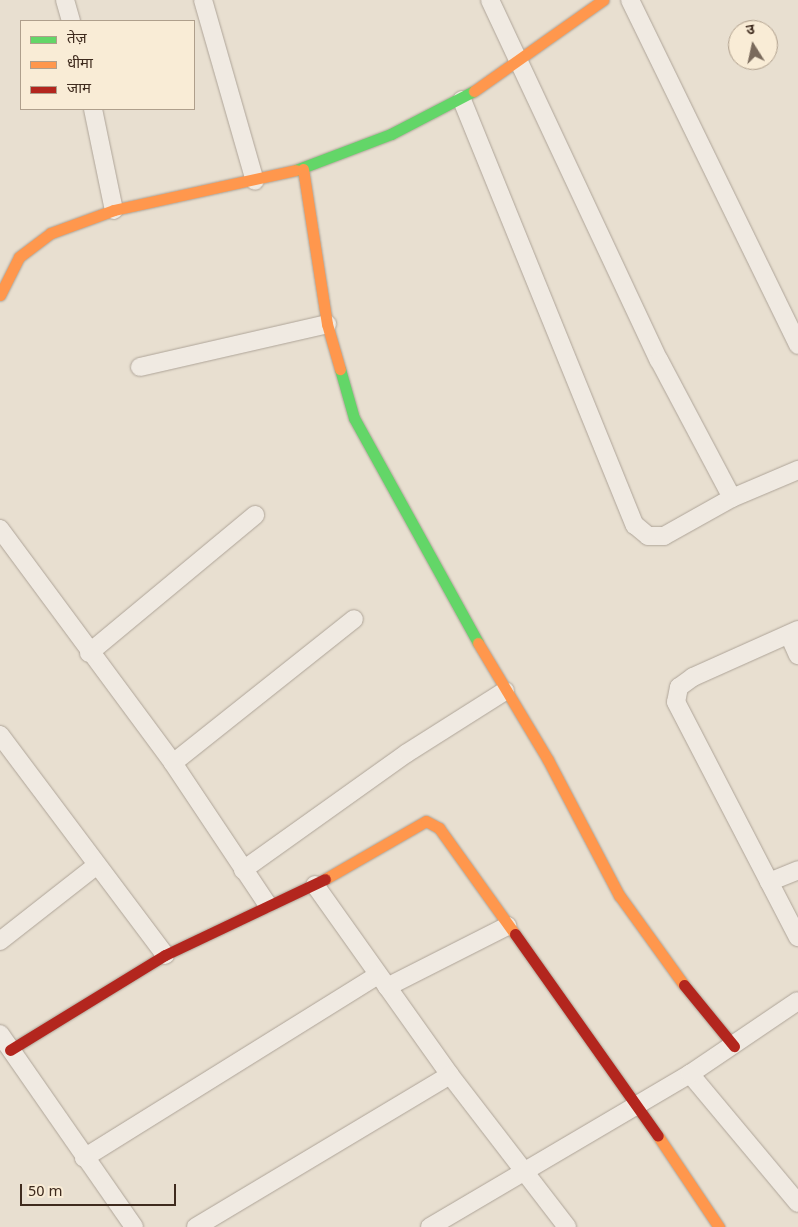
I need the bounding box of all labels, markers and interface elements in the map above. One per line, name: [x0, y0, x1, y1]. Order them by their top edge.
legend: [20, 20, 195, 110]
north arrow: [728, 20, 778, 70]
text: उ: [745, 21, 756, 41]
text: तेज़: [67, 30, 87, 49]
text: धीमा: [67, 55, 93, 74]
text: जाम: [67, 80, 91, 99]
scale bar: [22, 1174, 179, 1206]
text: 50 m: [28, 1183, 62, 1202]

